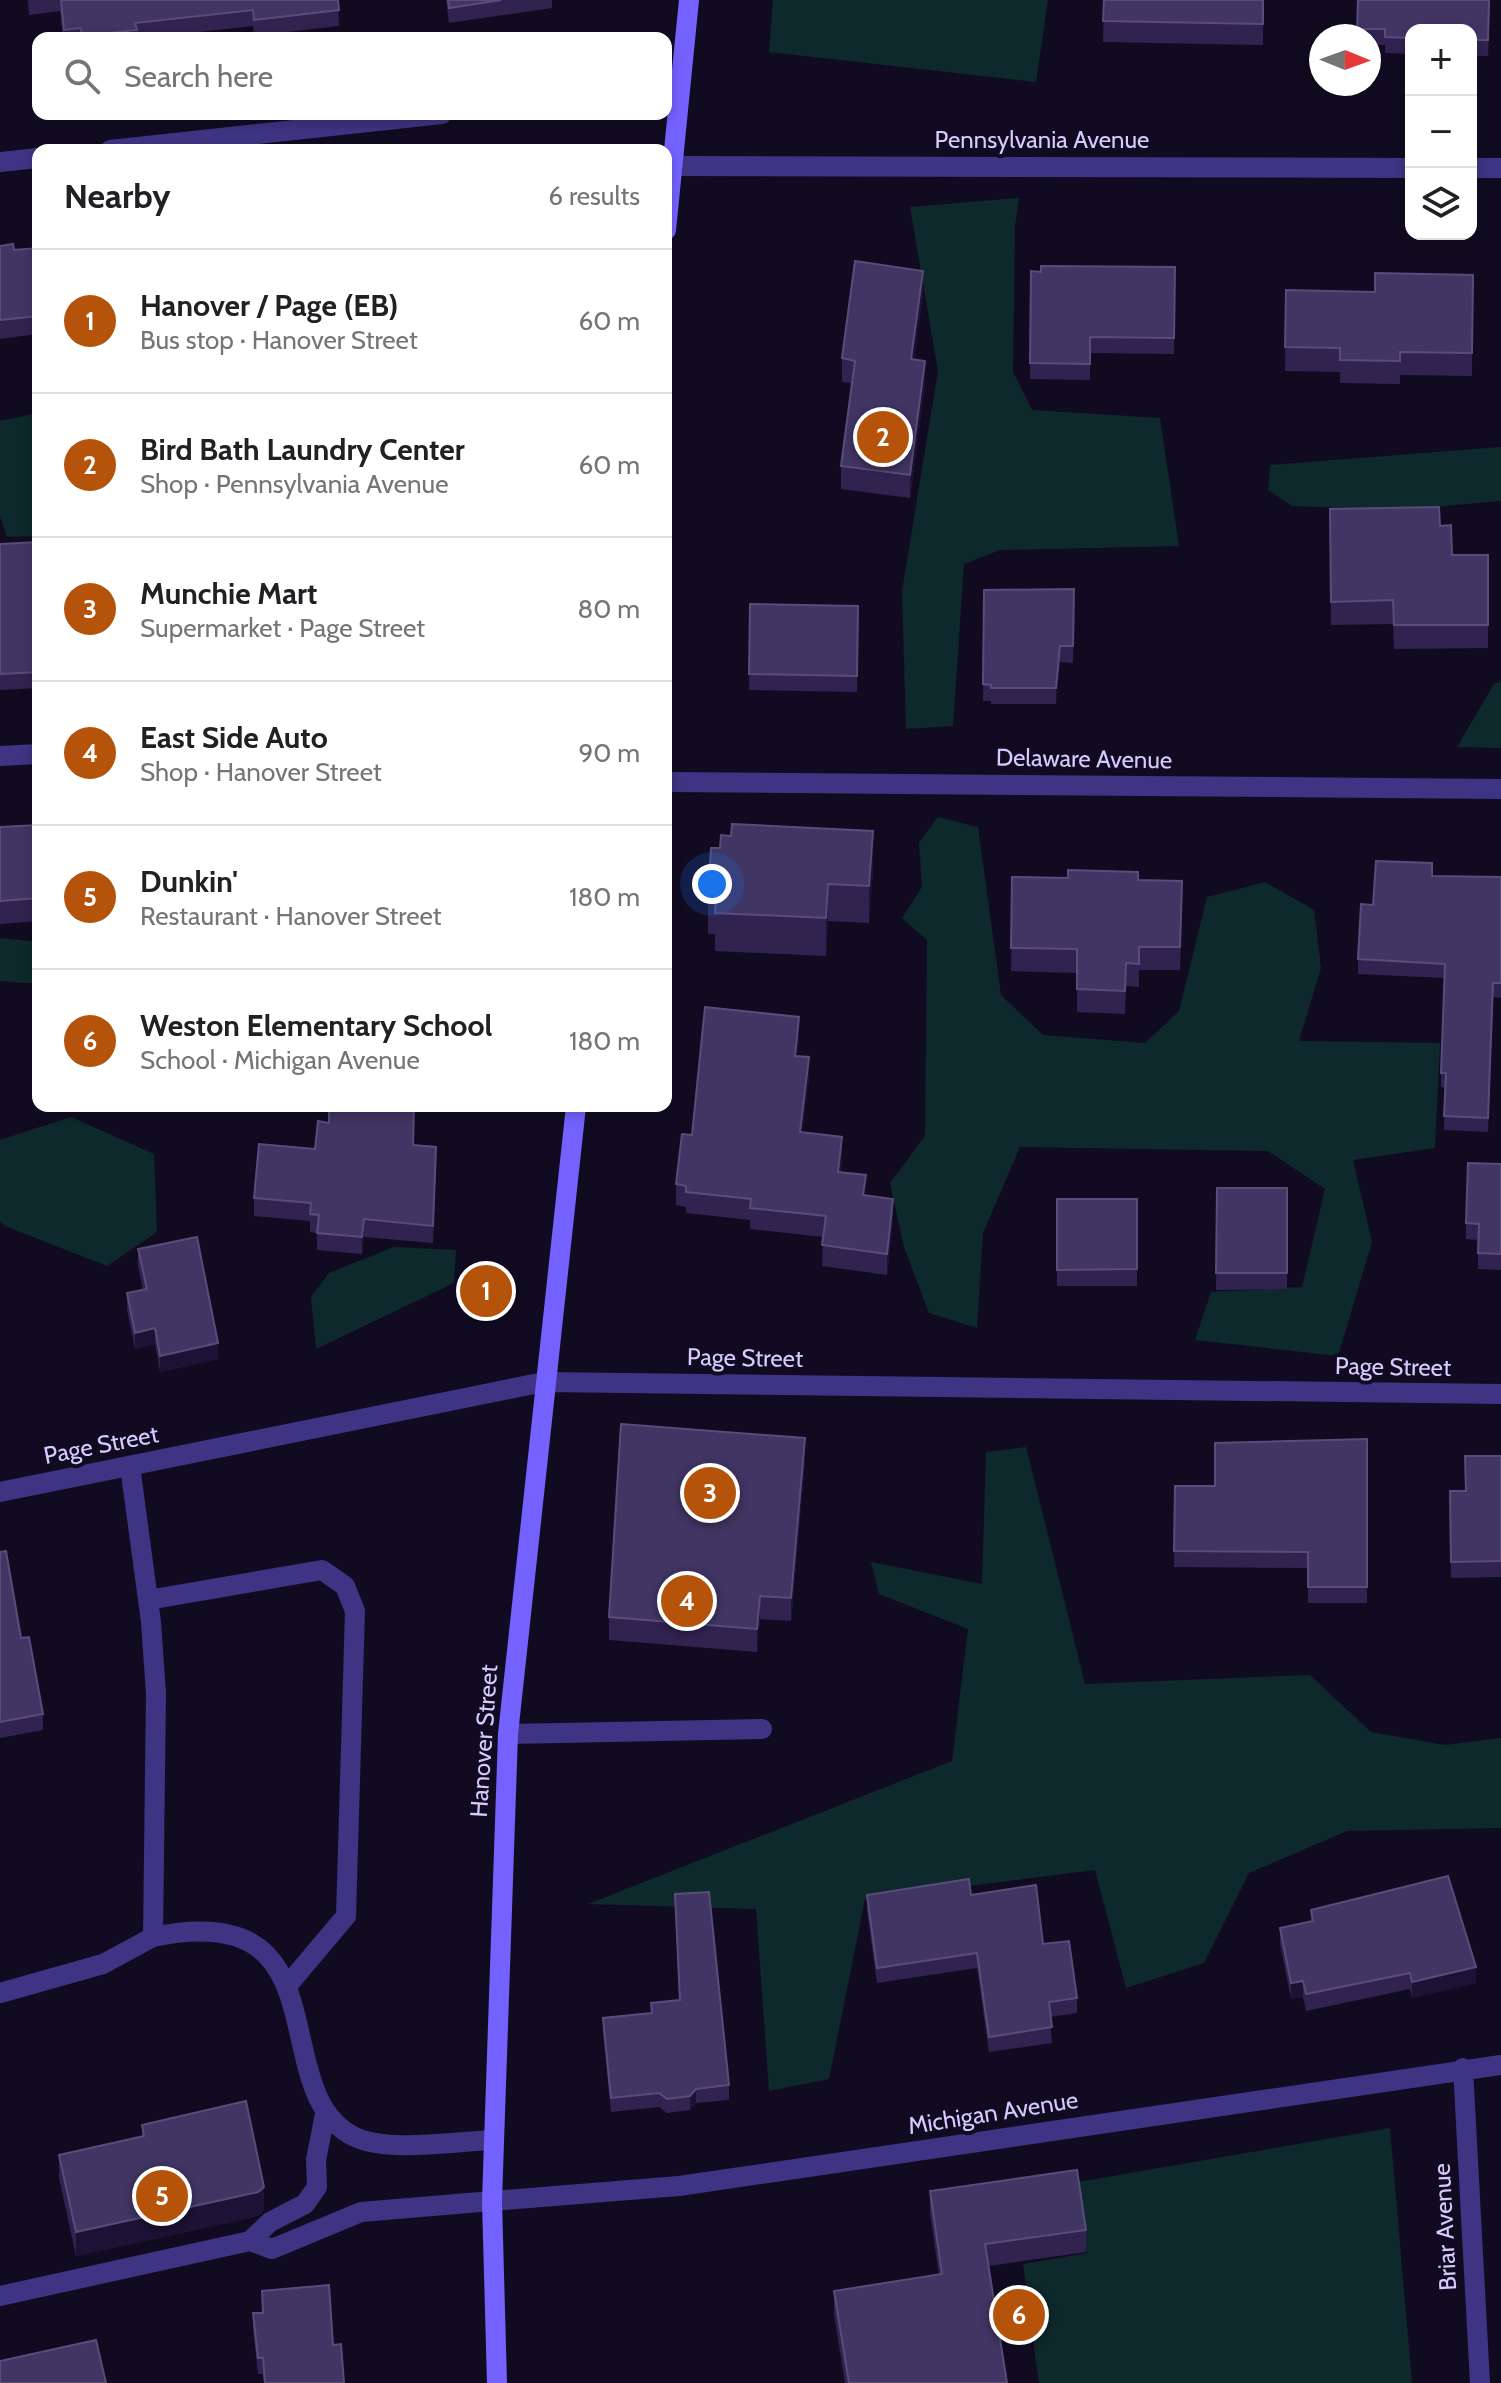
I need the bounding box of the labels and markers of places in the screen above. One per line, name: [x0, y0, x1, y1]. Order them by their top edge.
pin: 2: [857, 407, 909, 467]
pin: 1: [460, 1261, 512, 1321]
pin: 3: [684, 1463, 736, 1523]
pin: 4: [661, 1571, 713, 1631]
pin: 5: [136, 2166, 188, 2226]
pin: 6: [993, 2285, 1045, 2345]

